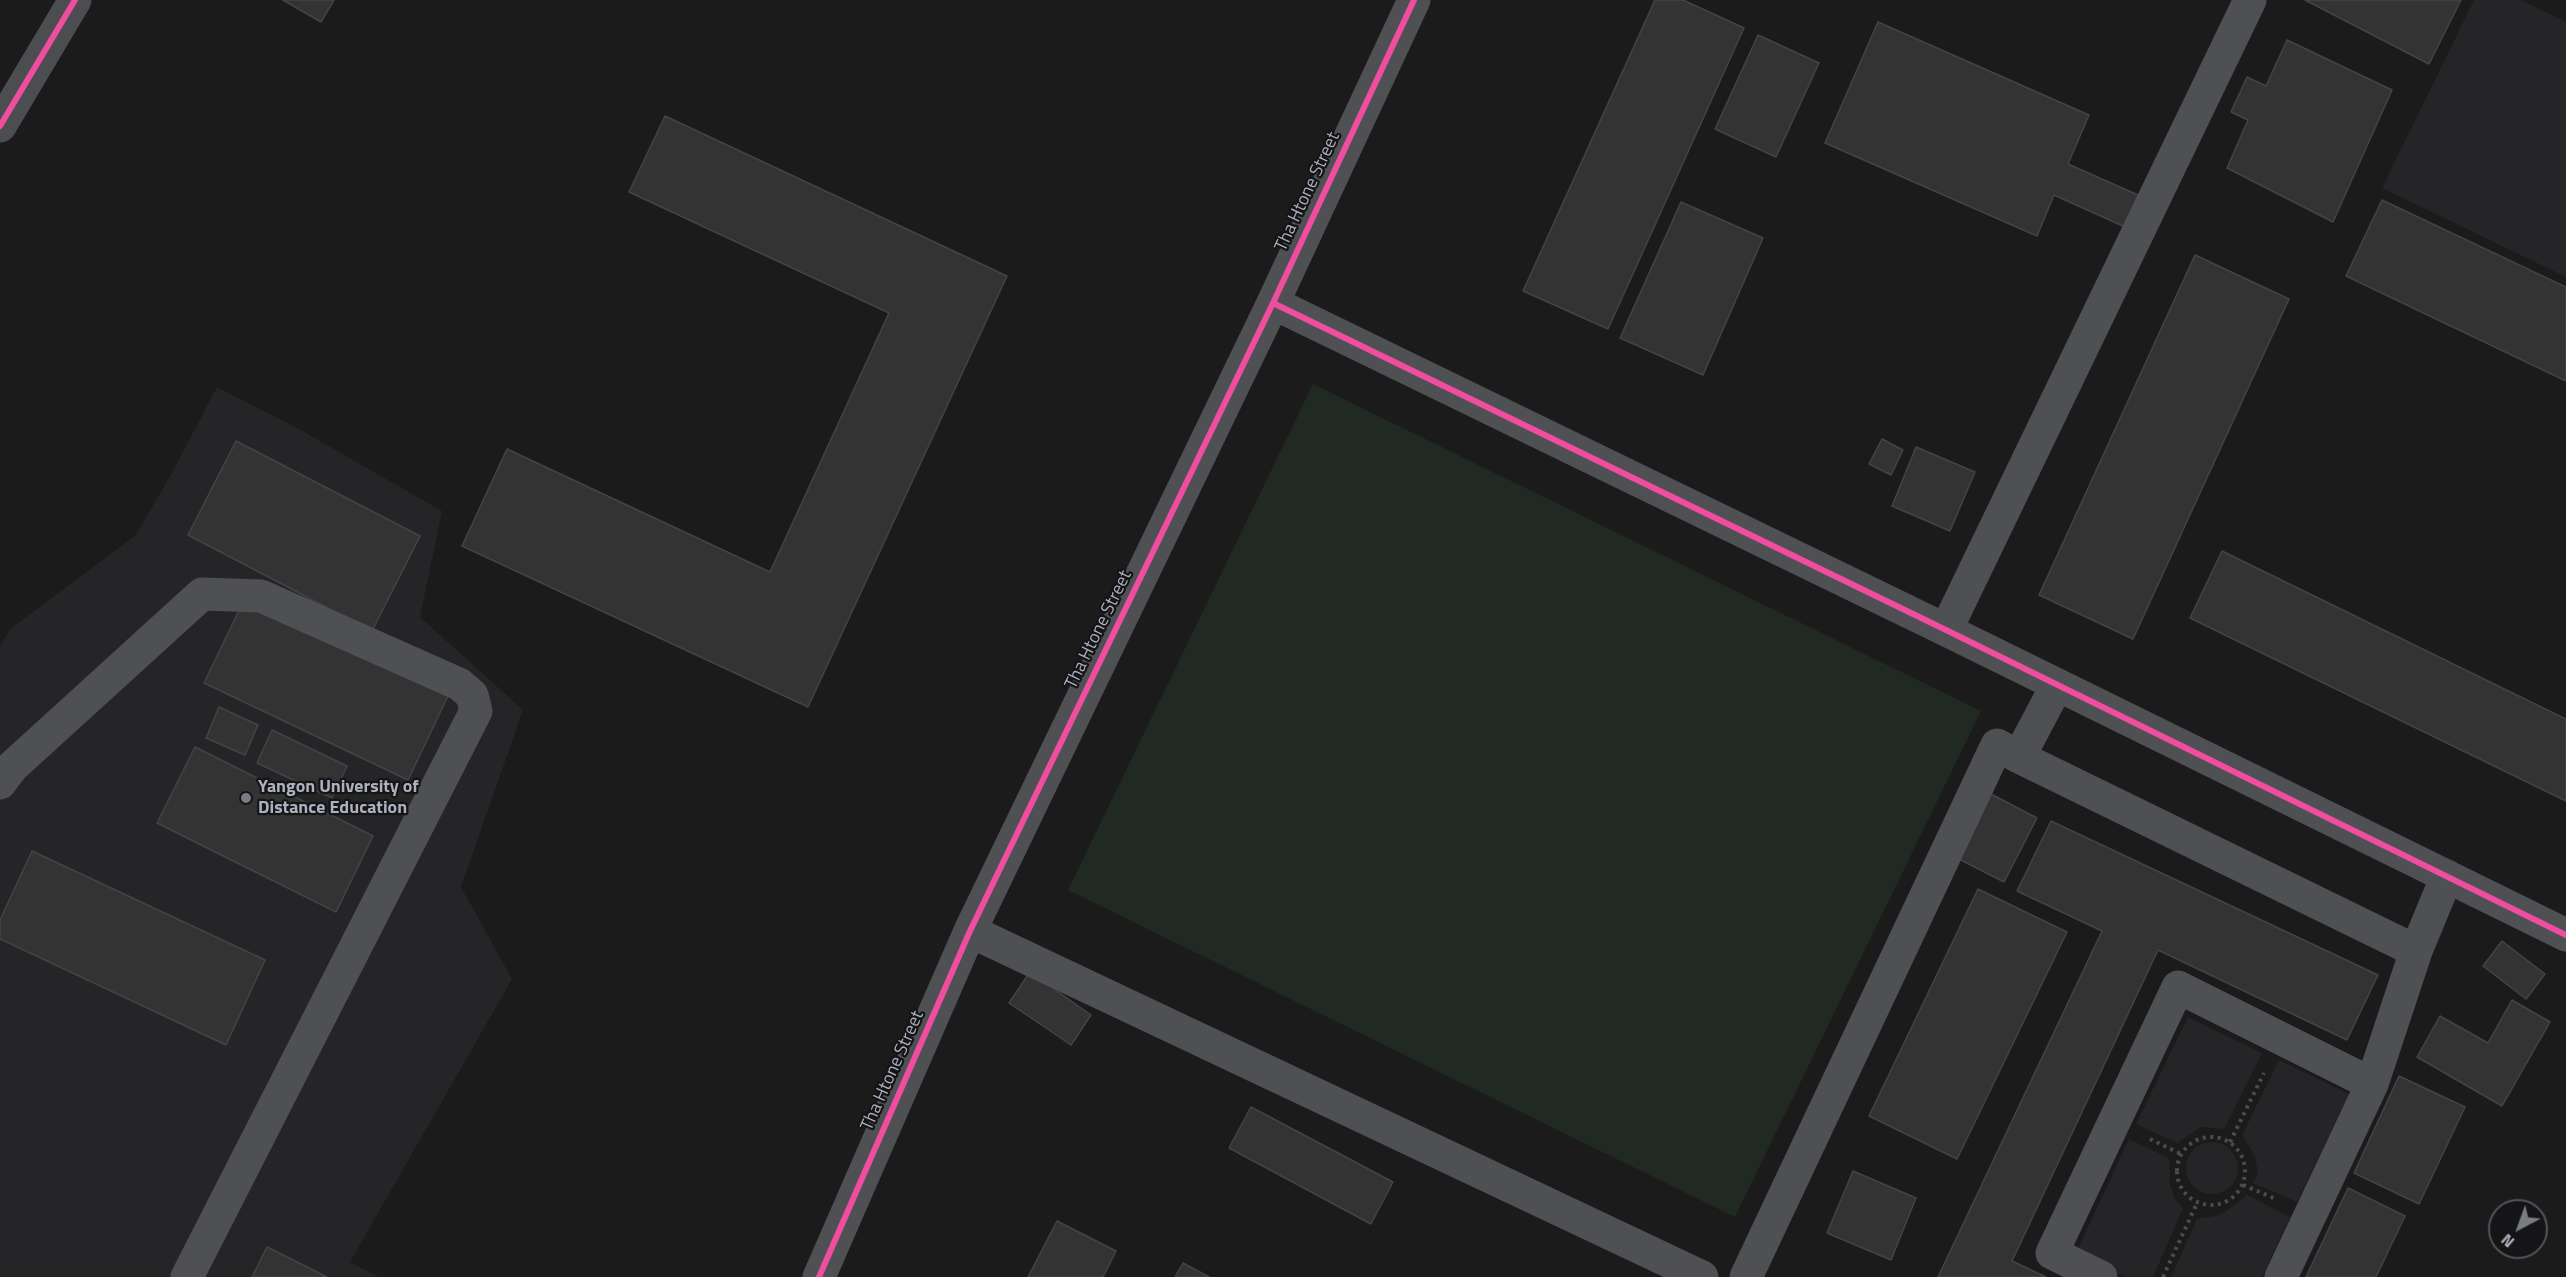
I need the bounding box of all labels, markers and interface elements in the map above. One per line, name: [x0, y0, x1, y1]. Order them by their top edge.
street label: Tha Htone Street: [1271, 129, 1345, 255]
street label: Tha Htone Street: [1061, 567, 1137, 693]
place label: Yangon University of Distance Education: [258, 777, 419, 820]
marker: Yangon University of Distance Education: [239, 791, 253, 805]
street label: Tha Htone Street: [857, 1008, 929, 1134]
north arrow: [2488, 1199, 2548, 1259]
text: N: [2495, 1228, 2520, 1254]

